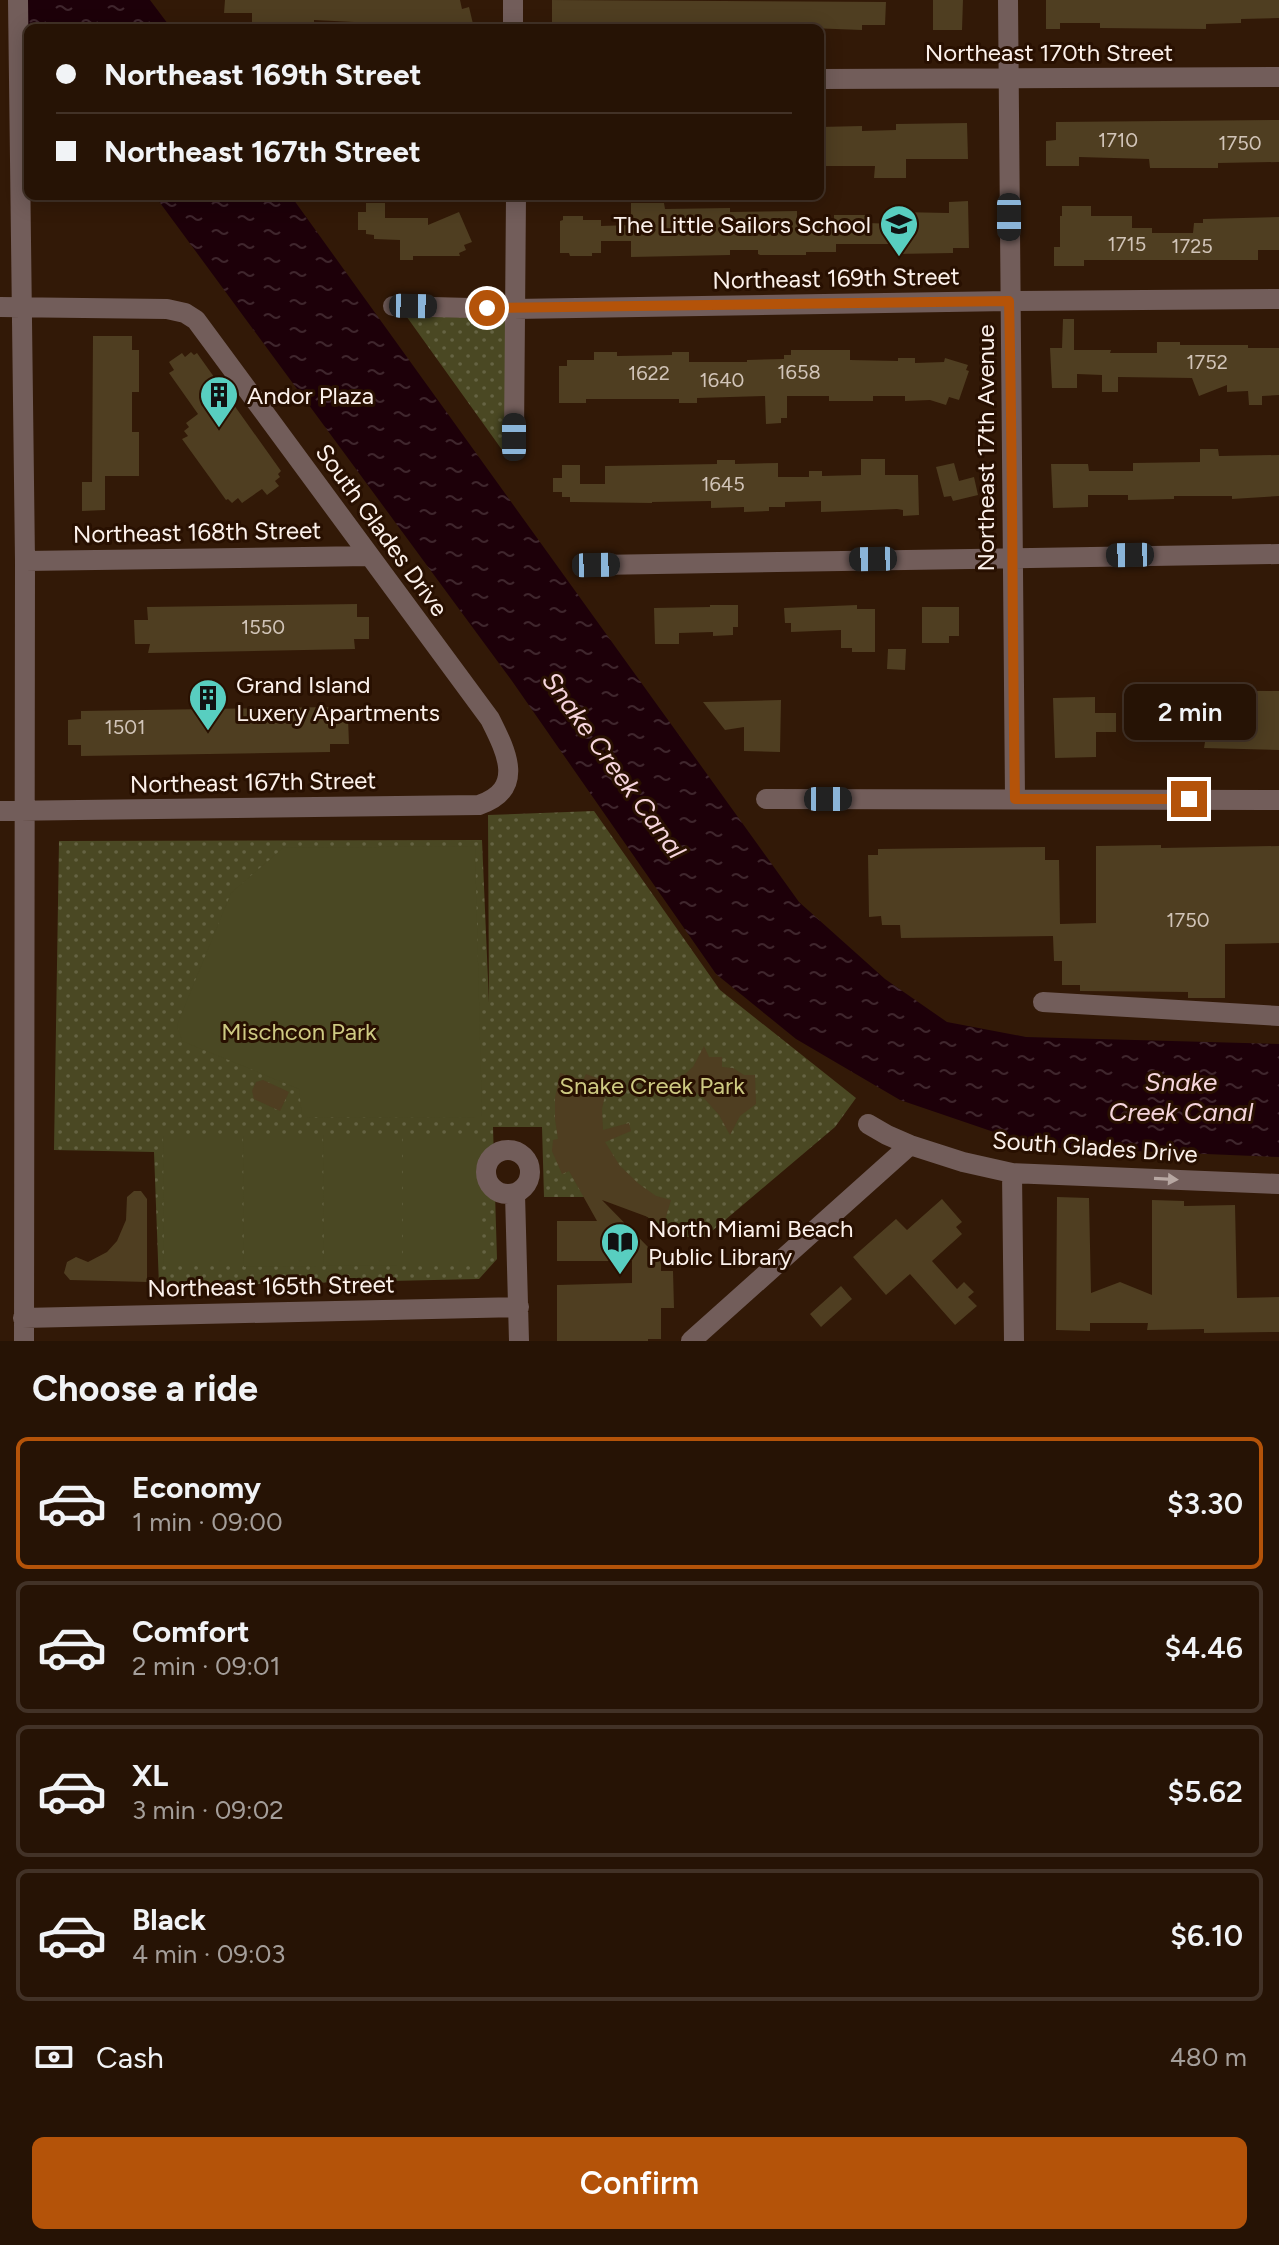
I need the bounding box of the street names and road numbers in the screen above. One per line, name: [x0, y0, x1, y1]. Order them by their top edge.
street label: Northeast 170th Street: [925, 38, 1173, 67]
street label: Northeast 169th Street: [712, 261, 960, 295]
street label: Northeast 17th Avenue: [971, 325, 1000, 571]
street label: South Glades Drive: [310, 438, 454, 622]
street label: Northeast 168th Street: [73, 515, 321, 549]
street label: Northeast 167th Street: [129, 765, 377, 799]
street label: South Glades Drive: [991, 1125, 1199, 1169]
street label: Northeast 165th Street: [147, 1269, 395, 1303]

